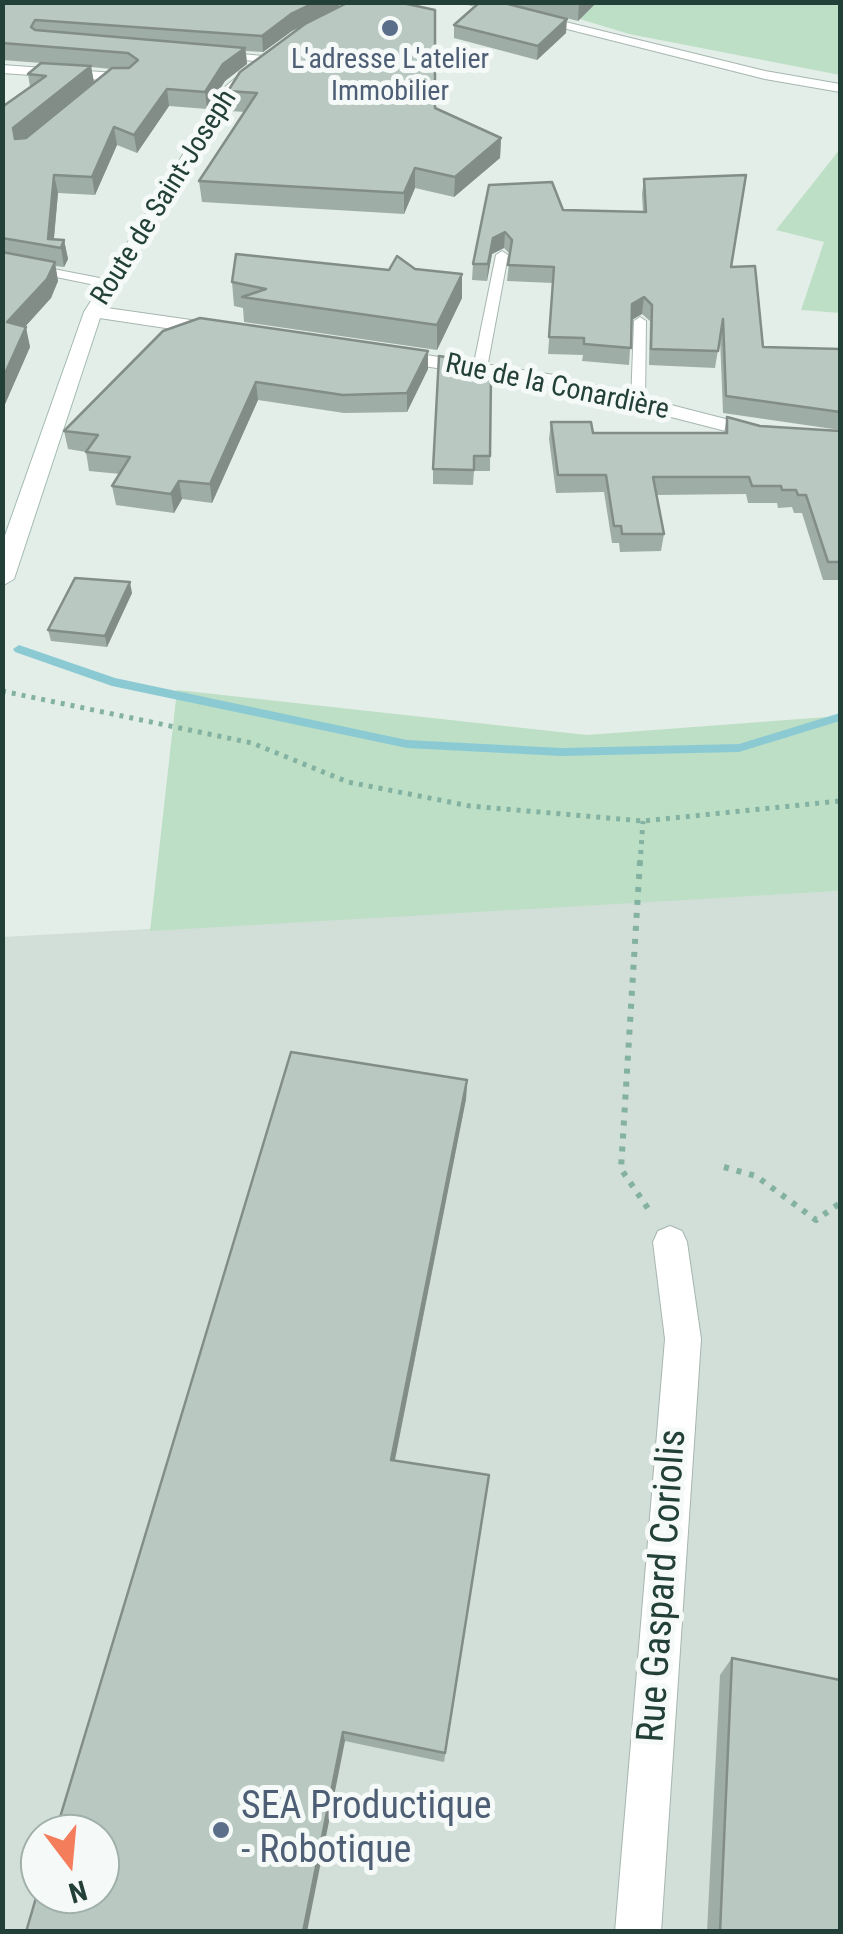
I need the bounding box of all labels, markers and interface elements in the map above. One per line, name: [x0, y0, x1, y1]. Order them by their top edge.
marker: L'adresse L'atelier Immobilier: [379, 17, 401, 39]
place label: L'adresse L'atelier Immobilier: [291, 44, 489, 110]
street label: Route de Saint-Joseph: [85, 84, 245, 312]
street label: Rue de la Conardière: [442, 348, 672, 428]
street label: Rue Gaspard Coriolis: [630, 1428, 698, 1744]
place label: SEA Productique - Robotique: [241, 1785, 492, 1875]
north arrow: [20, 1814, 120, 1914]
marker: SEA Productique - Robotique: [210, 1819, 232, 1841]
text: N: [65, 1873, 91, 1910]

